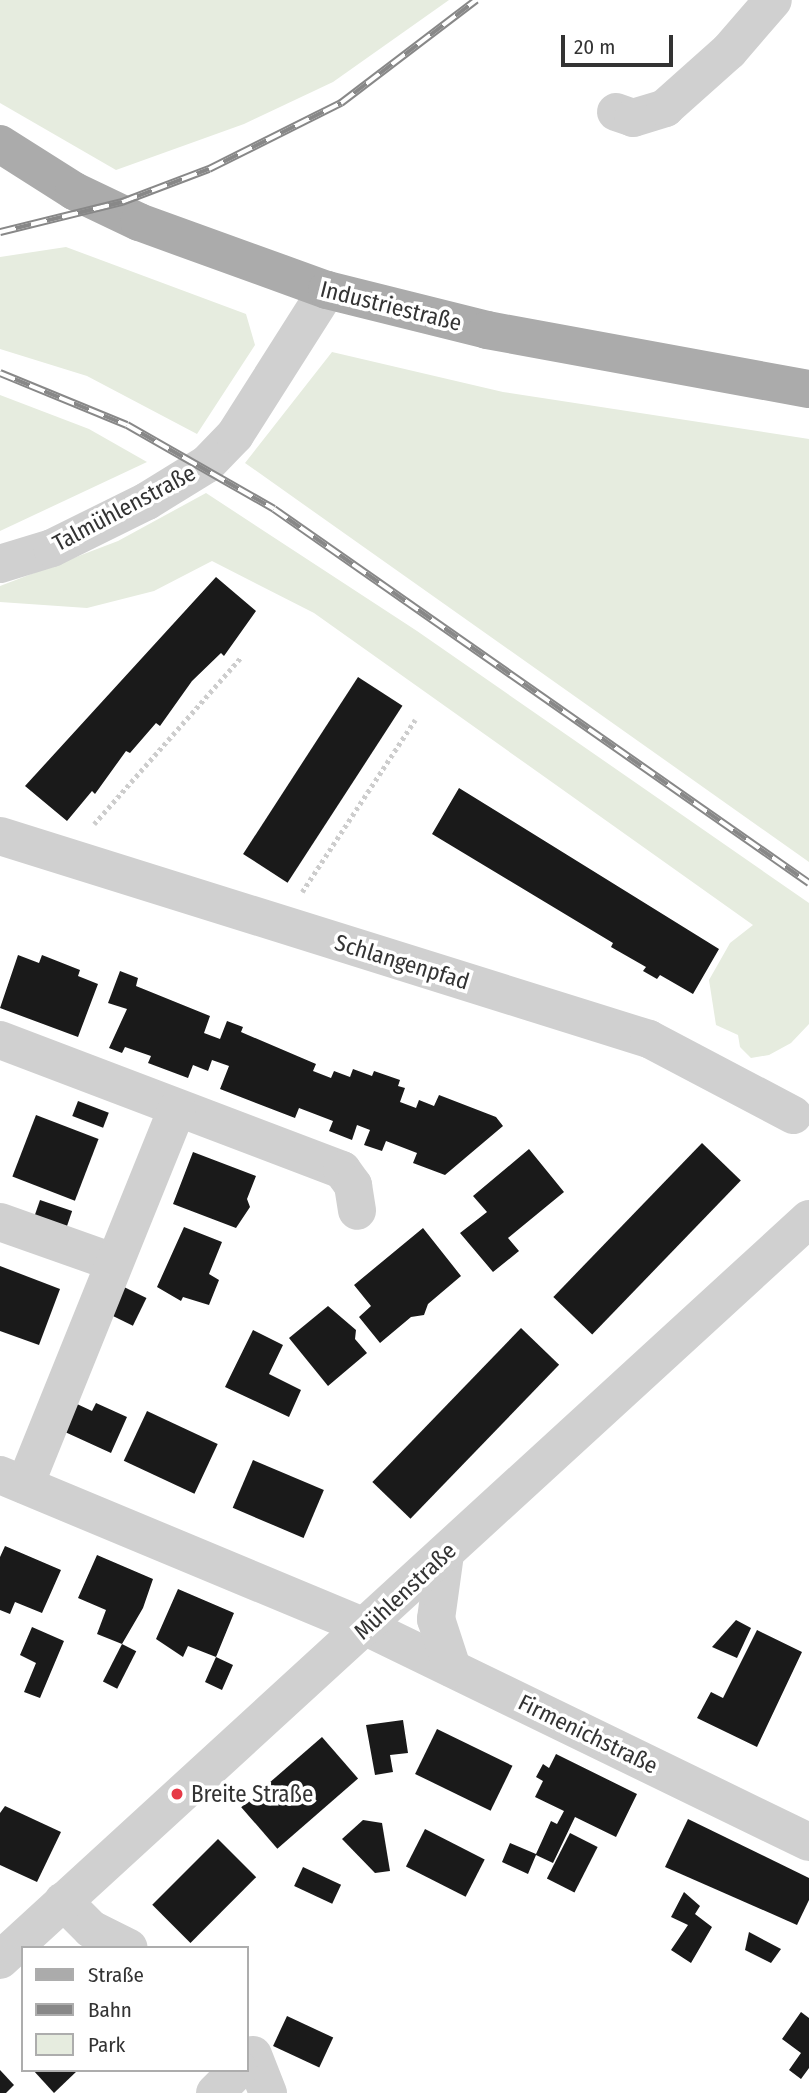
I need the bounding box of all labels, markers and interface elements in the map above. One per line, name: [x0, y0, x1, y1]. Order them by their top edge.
scale bar: [564, 21, 676, 65]
text: 20 m: [574, 34, 615, 60]
street label: Industriestraße: [317, 275, 465, 337]
street label: Talmühlenstraße: [48, 459, 200, 557]
street label: Schlangenpfad: [331, 928, 473, 996]
street label: Mühlenstraße: [348, 1537, 462, 1645]
street label: Firmenichstraße: [514, 1688, 662, 1780]
place label: Breite Straße: [191, 1780, 313, 1808]
marker: Breite Straße: [169, 1786, 185, 1802]
legend: [21, 1946, 248, 2072]
text: Straße: [88, 1962, 144, 1988]
text: Bahn: [88, 1997, 132, 2023]
text: Park: [88, 2032, 125, 2058]

